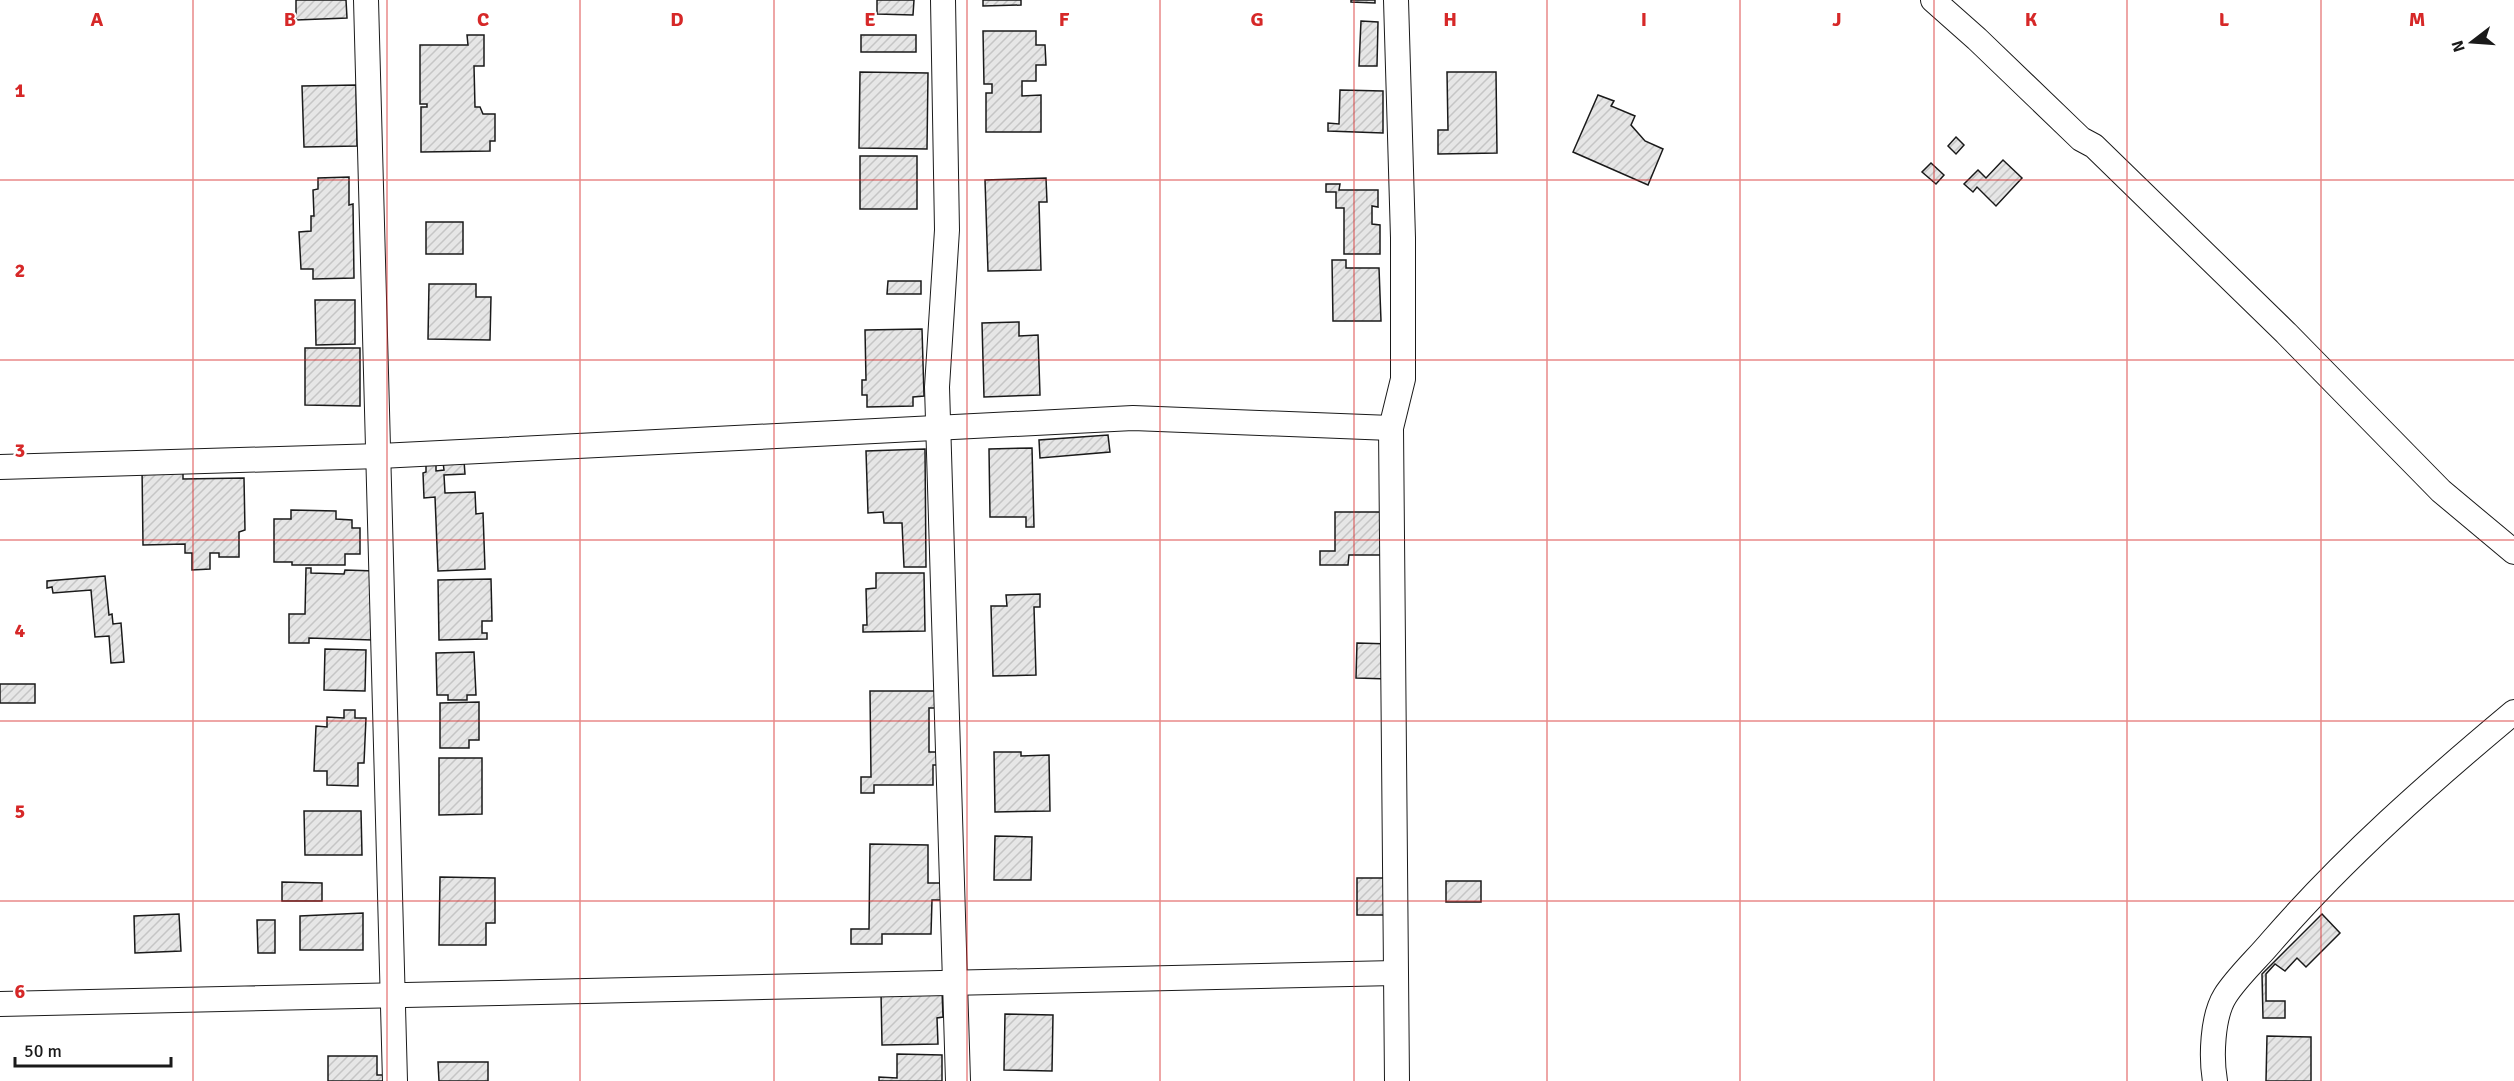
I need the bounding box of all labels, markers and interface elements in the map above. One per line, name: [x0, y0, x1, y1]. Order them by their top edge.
text: A: [91, 7, 104, 32]
text: B: [284, 7, 296, 32]
text: C: [477, 7, 489, 32]
text: D: [670, 7, 684, 32]
text: E: [864, 7, 876, 32]
text: F: [1059, 7, 1070, 32]
text: G: [1250, 7, 1264, 32]
text: H: [1443, 7, 1457, 32]
text: I: [1641, 7, 1647, 32]
text: J: [1832, 7, 1842, 32]
text: K: [2025, 7, 2038, 32]
text: L: [2219, 7, 2230, 32]
text: M: [2409, 7, 2425, 32]
north arrow: [2442, 12, 2502, 72]
text: N: [2447, 38, 2470, 54]
text: 1: [15, 78, 26, 103]
text: 2: [15, 258, 25, 283]
text: 3: [15, 438, 25, 463]
text: 4: [15, 618, 26, 643]
text: 5: [15, 799, 25, 824]
text: 6: [15, 979, 26, 1004]
scale bar: [15, 1030, 171, 1068]
text: 50 m: [24, 1040, 62, 1062]

